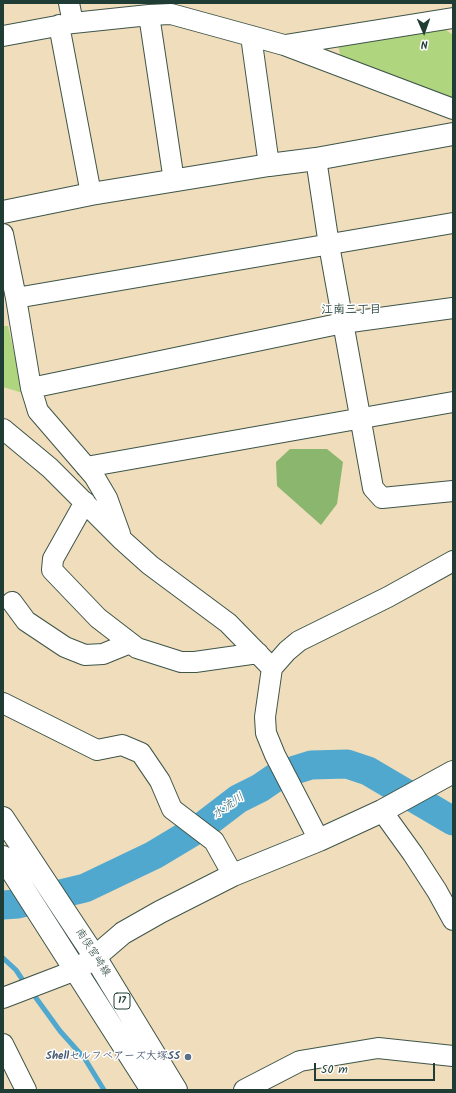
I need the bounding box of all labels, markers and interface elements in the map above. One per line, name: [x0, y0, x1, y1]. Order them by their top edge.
north arrow: [404, 12, 444, 52]
text: N: [421, 35, 428, 53]
district label: 江南三丁目: [321, 304, 381, 318]
water label: 水流川: [210, 791, 248, 823]
street label: 南俣宮崎線: [71, 926, 113, 980]
road number: 17: [114, 993, 130, 1009]
place label: Shellセルフベアーズ大塚SS: [46, 1050, 180, 1064]
marker: Shellセルフベアーズ大塚SS: [183, 1052, 193, 1062]
scale bar: [316, 1055, 437, 1081]
text: 50 m: [321, 1060, 348, 1079]

